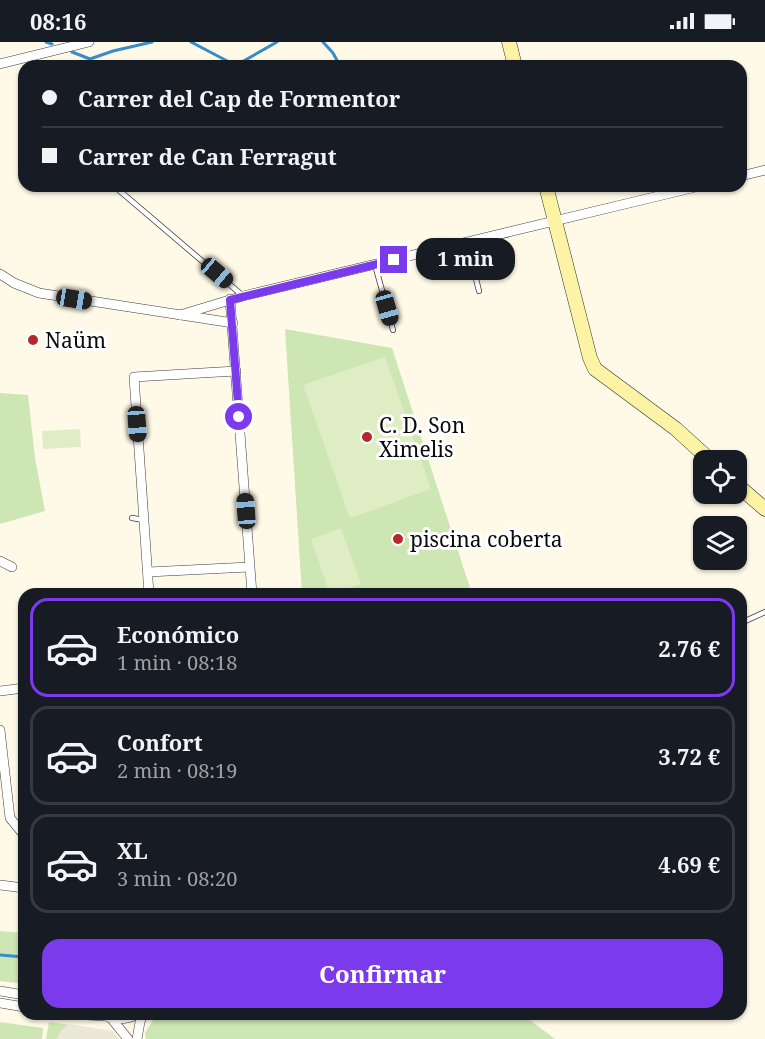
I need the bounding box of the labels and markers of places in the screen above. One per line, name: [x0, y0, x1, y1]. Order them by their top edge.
place label: Naüm: [45, 326, 106, 354]
marker: Naüm: [26, 333, 40, 347]
place label: C. D. Son Ximelis: [379, 411, 465, 463]
marker: C. D. Son Ximelis: [360, 430, 374, 444]
place label: piscina coberta: [410, 525, 563, 553]
marker: piscina coberta: [391, 532, 405, 546]

